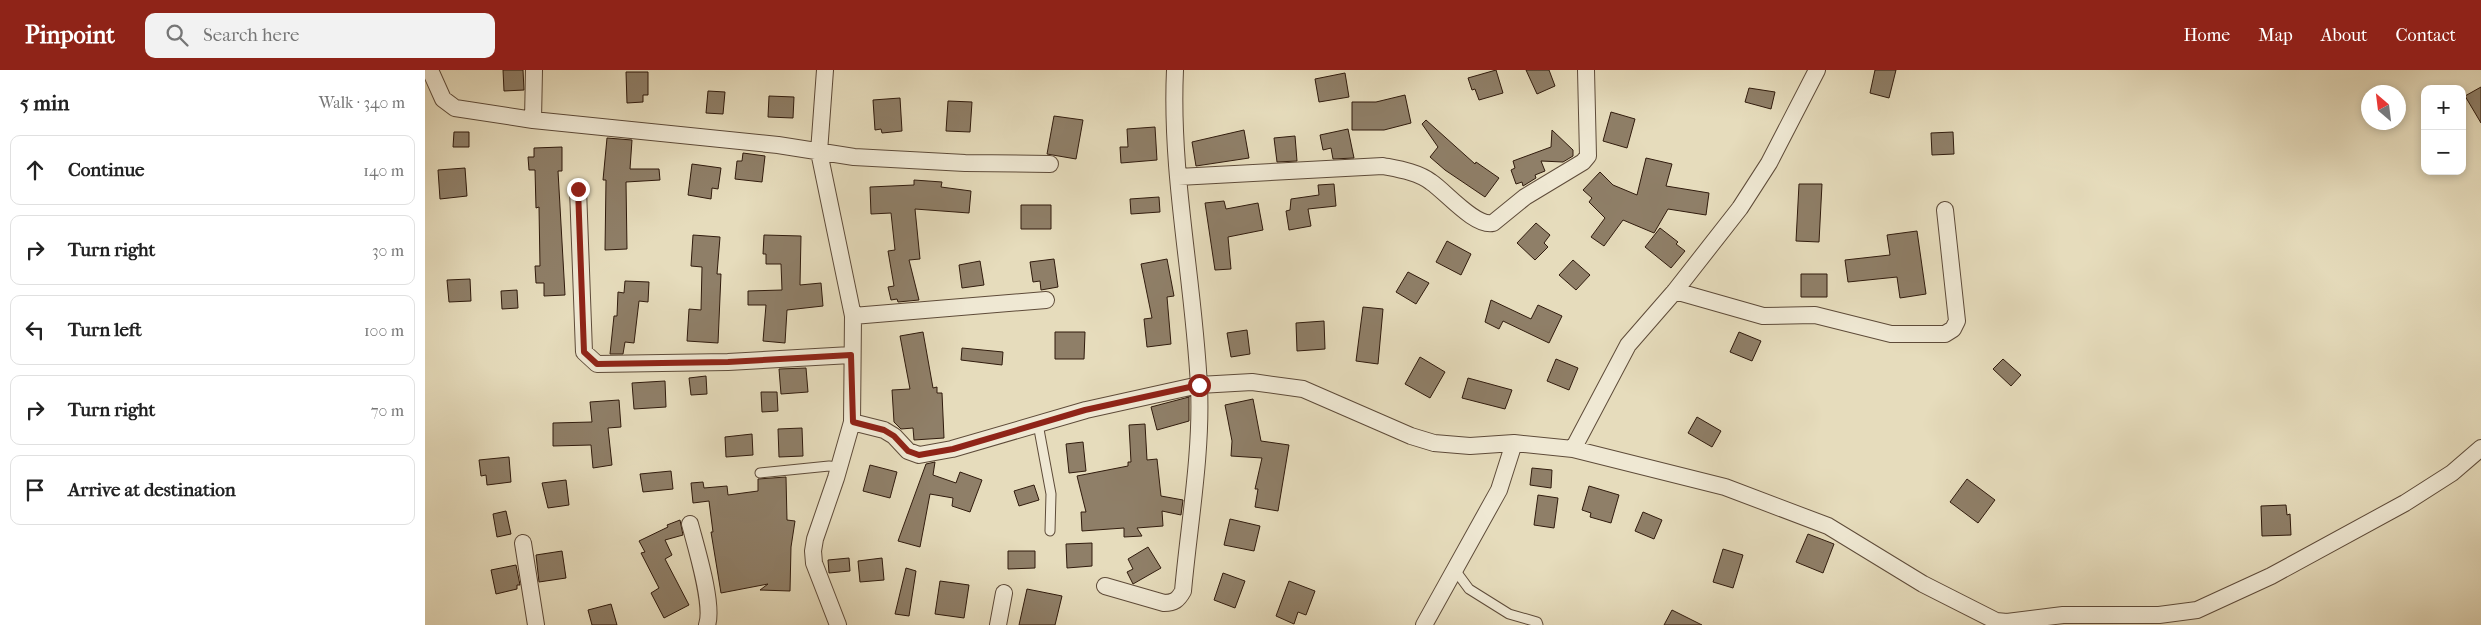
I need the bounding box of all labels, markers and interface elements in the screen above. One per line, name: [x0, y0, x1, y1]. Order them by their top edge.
search box: [145, 13, 495, 58]
text: Pinpoint: [25, 21, 115, 49]
icon: search: [163, 21, 191, 49]
text: Search here: [203, 24, 299, 46]
text: Home: [2183, 25, 2230, 46]
text: Map: [2258, 25, 2293, 46]
text: About: [2321, 25, 2367, 46]
text: Contact: [2395, 25, 2456, 46]
north arrow: [2361, 85, 2406, 130]
map controls: [2421, 85, 2466, 175]
button: +: [2421, 85, 2466, 130]
text: 5 min: [20, 91, 69, 115]
text: Walk · 340 m: [319, 93, 405, 112]
button: −: [2421, 130, 2466, 175]
icon: ahead: [21, 156, 49, 184]
text: Continue: [68, 159, 144, 181]
text: 140 m: [363, 161, 404, 180]
route end: [567, 178, 590, 201]
icon: right: [21, 236, 49, 264]
text: Turn right: [68, 239, 155, 261]
text: 30 m: [372, 241, 404, 260]
icon: left: [21, 316, 49, 344]
text: Turn left: [68, 319, 142, 341]
text: 100 m: [364, 321, 404, 340]
route start: [1188, 374, 1211, 397]
icon: right: [21, 396, 49, 424]
text: Turn right: [68, 399, 155, 421]
text: 70 m: [371, 401, 404, 420]
icon: arrive: [21, 476, 49, 504]
text: Arrive at destination: [68, 479, 236, 501]

